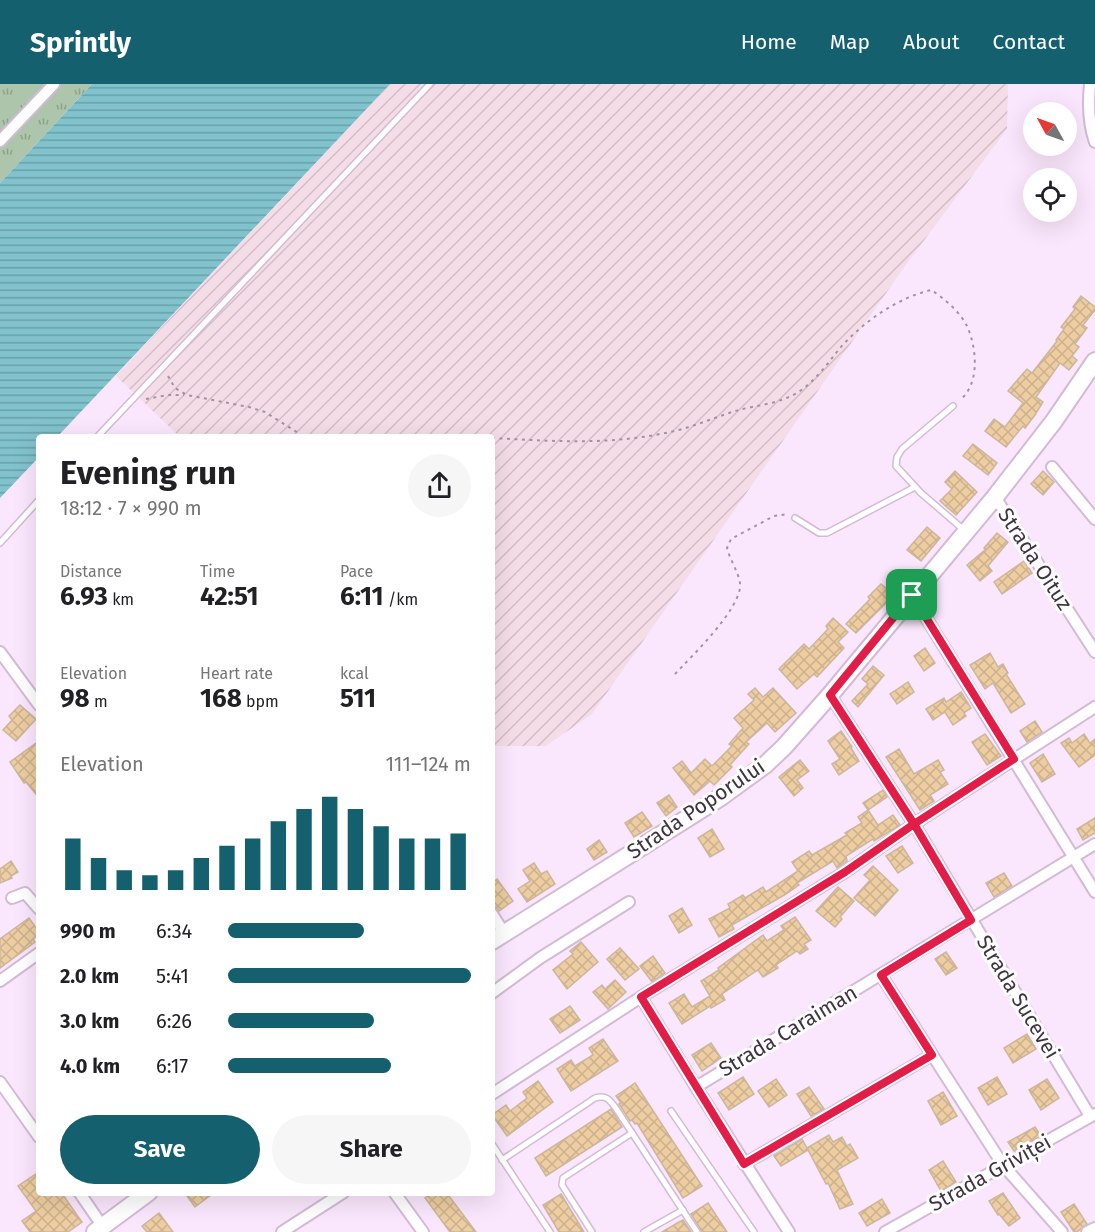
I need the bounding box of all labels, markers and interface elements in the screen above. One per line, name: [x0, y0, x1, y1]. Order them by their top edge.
text: Sprintly: [30, 26, 131, 59]
text: Home: [741, 29, 797, 55]
text: Map: [830, 29, 870, 55]
text: About: [903, 29, 960, 55]
text: Contact: [993, 29, 1065, 55]
north arrow: [1023, 102, 1077, 156]
map controls: [1023, 102, 1077, 222]
button: locate: [1023, 168, 1077, 222]
text: Evening run: [60, 453, 236, 493]
button: share: [408, 454, 471, 517]
text: 18:12 · 7 × 990 m: [60, 496, 202, 520]
street label: Strada Oituz: [992, 503, 1078, 615]
text: Distance: [60, 562, 122, 581]
text: Time: [200, 562, 235, 581]
text: Pace: [340, 562, 373, 581]
pin: [886, 569, 937, 620]
icon: arrive: [895, 578, 928, 611]
text: 6.93: [60, 581, 108, 612]
text: 42:51: [200, 581, 259, 612]
text: 6:11: [340, 581, 384, 612]
text: km: [108, 590, 134, 609]
text: /km: [384, 590, 418, 609]
text: Elevation: [60, 664, 127, 683]
text: Heart rate: [200, 664, 273, 683]
text: kcal: [340, 664, 369, 683]
text: 98: [60, 683, 90, 714]
text: 168: [200, 683, 242, 714]
text: 511: [340, 683, 376, 714]
text: m: [90, 692, 108, 711]
text: bpm: [242, 692, 279, 711]
text: Elevation: [60, 752, 144, 776]
text: 111–124 m: [385, 752, 471, 776]
street label: Strada Poporului: [622, 753, 770, 865]
text: 990 m: [60, 919, 116, 943]
text: 6:34: [156, 919, 192, 943]
street label: Strada Sucevei: [971, 930, 1065, 1064]
text: 2.0 km: [60, 964, 119, 988]
text: 5:41: [156, 964, 189, 988]
street label: Strada Caraiman: [714, 979, 862, 1083]
text: 3.0 km: [60, 1009, 119, 1033]
text: 6:26: [156, 1009, 192, 1033]
text: 4.0 km: [60, 1054, 120, 1078]
text: 6:17: [156, 1054, 188, 1078]
button: Save: [60, 1115, 260, 1184]
button: Share: [272, 1115, 471, 1184]
street label: Strada Griviței: [924, 1129, 1056, 1217]

